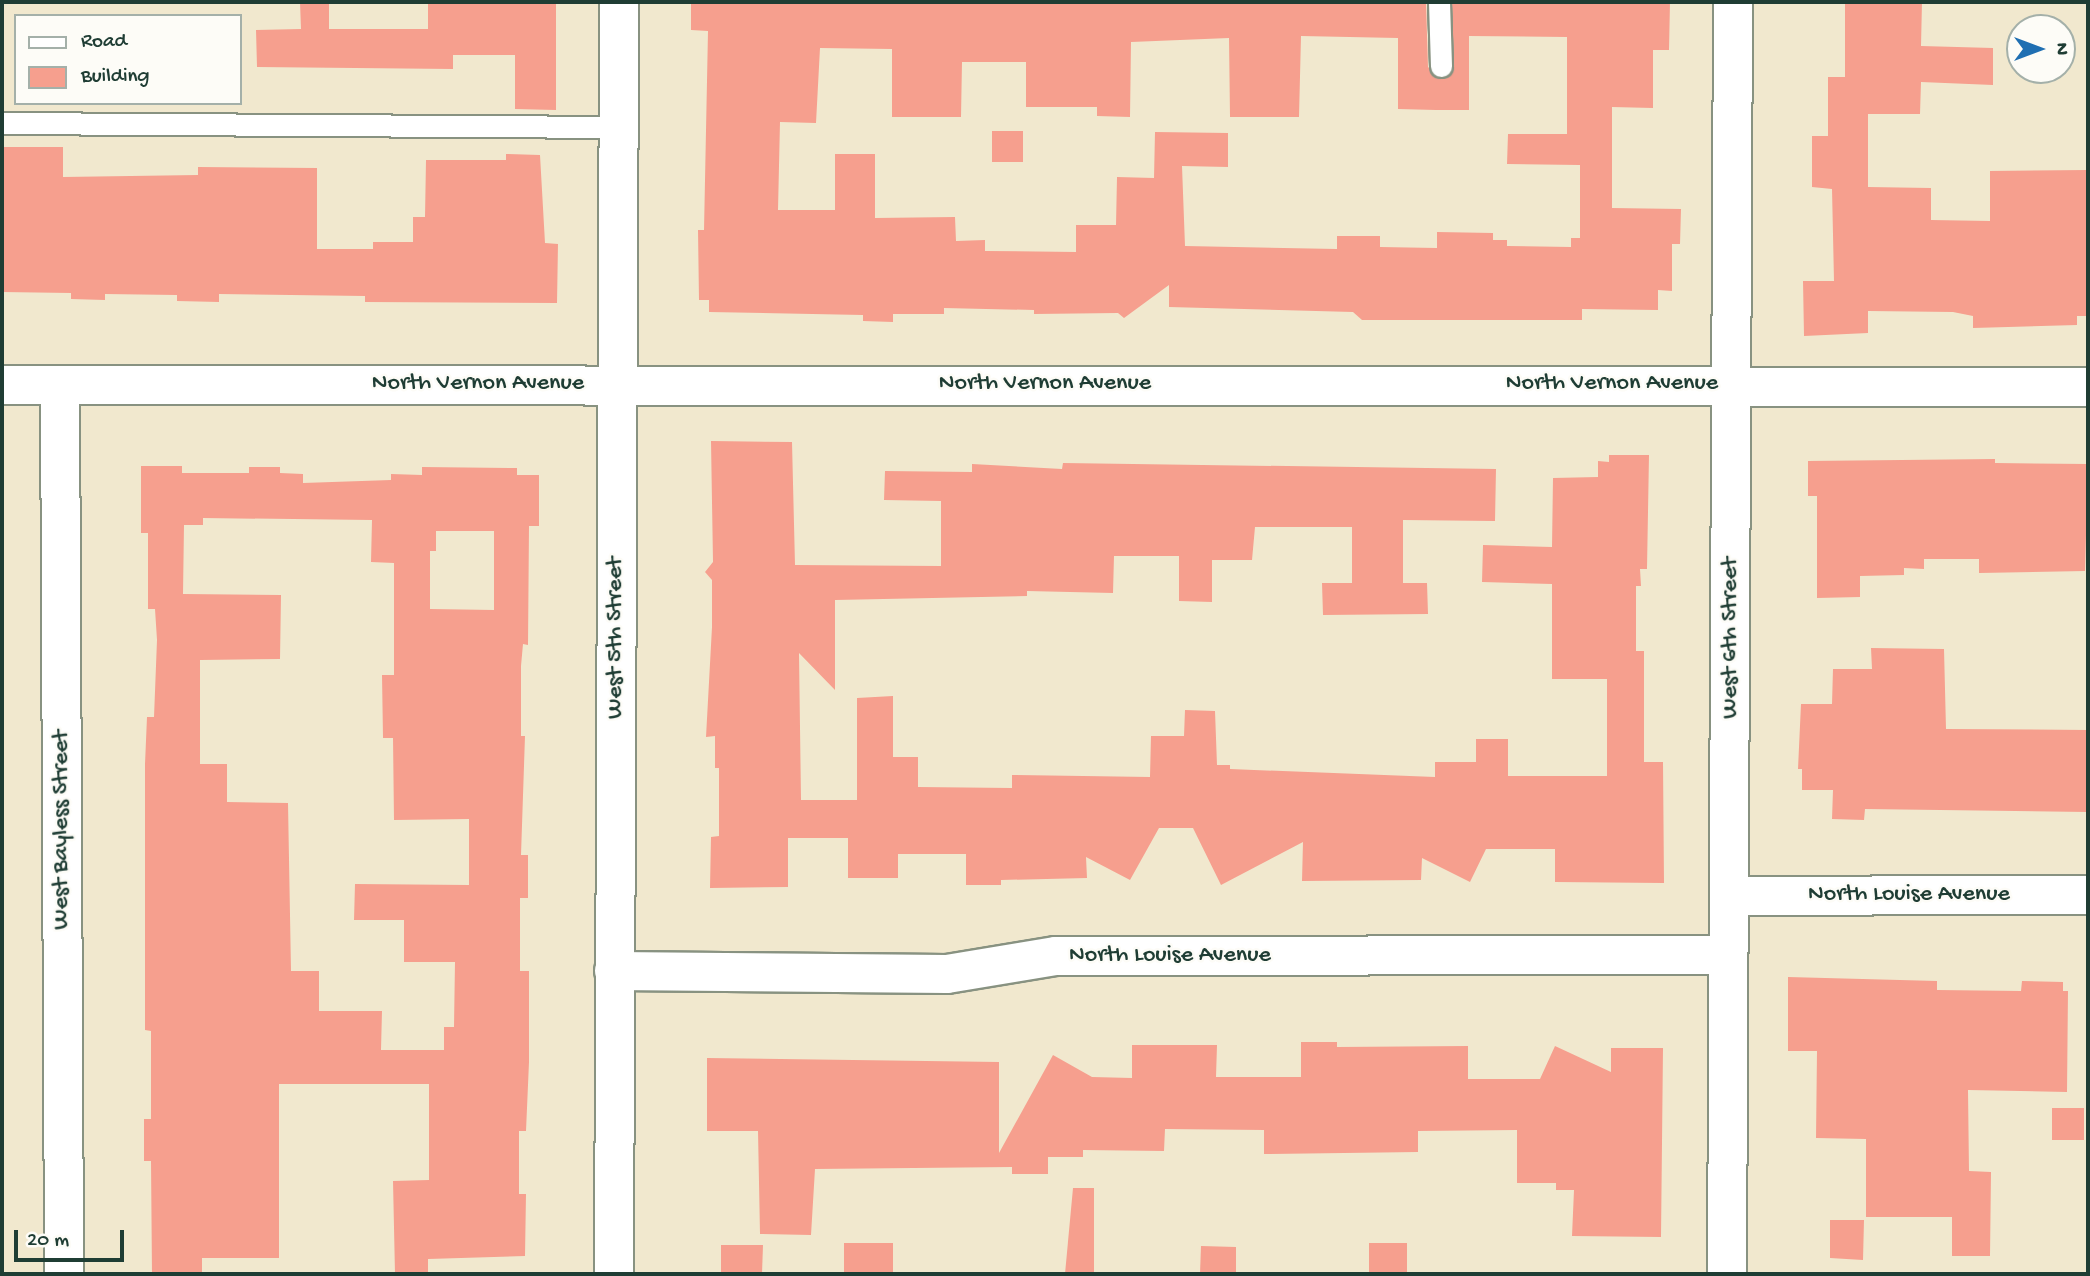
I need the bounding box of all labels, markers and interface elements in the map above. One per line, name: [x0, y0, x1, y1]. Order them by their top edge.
legend: [14, 14, 242, 105]
north arrow: [2006, 14, 2076, 84]
text: Road: [81, 30, 127, 55]
text: N: [2049, 43, 2072, 55]
text: Building: [81, 65, 150, 90]
street label: North Vernon Avenue: [372, 370, 584, 398]
street label: North Vernon Avenue: [939, 370, 1151, 398]
street label: North Vernon Avenue: [1506, 370, 1718, 398]
street label: West 5th Street: [602, 557, 630, 719]
street label: West 6th Street: [1717, 557, 1745, 719]
street label: West Bayless Street: [48, 730, 76, 930]
street label: North Louise Avenue: [1808, 881, 2010, 909]
street label: North Louise Avenue: [1069, 942, 1271, 970]
scale bar: [18, 1216, 128, 1260]
text: 20 m: [27, 1229, 69, 1254]

